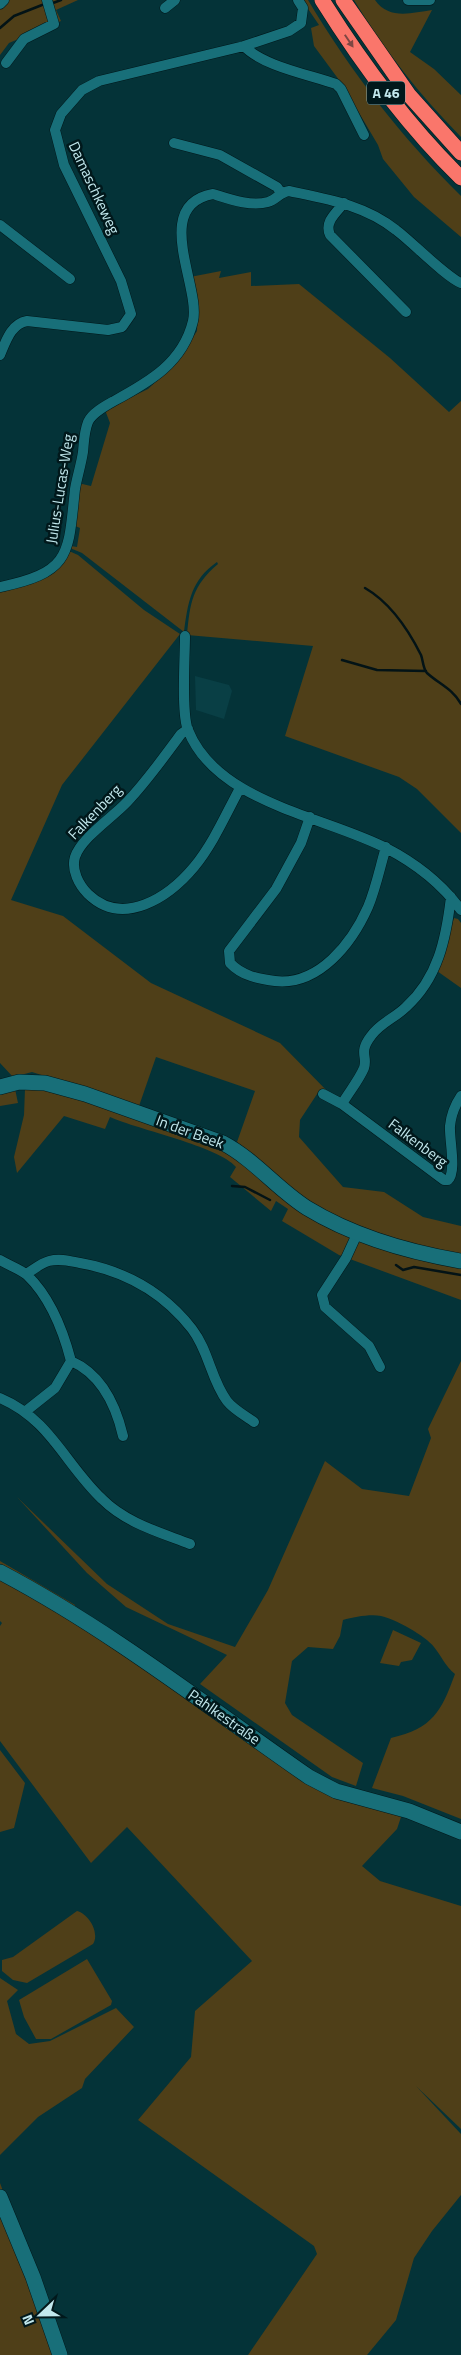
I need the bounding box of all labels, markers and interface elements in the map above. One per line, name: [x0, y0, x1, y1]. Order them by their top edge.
one-way arrow: [344, 34, 354, 48]
road number: A 46: [367, 82, 405, 105]
street label: Damaschkeweg: [63, 138, 126, 238]
street label: Julius-Lucas-Weg: [39, 432, 80, 546]
street label: Falkenberg: [62, 779, 127, 845]
street label: In der Beek: [153, 1109, 227, 1154]
street label: Falkenberg: [384, 1113, 453, 1173]
street label: Pahlkestraße: [183, 1683, 265, 1750]
north arrow: [15, 2290, 65, 2340]
text: N: [16, 2312, 39, 2328]

